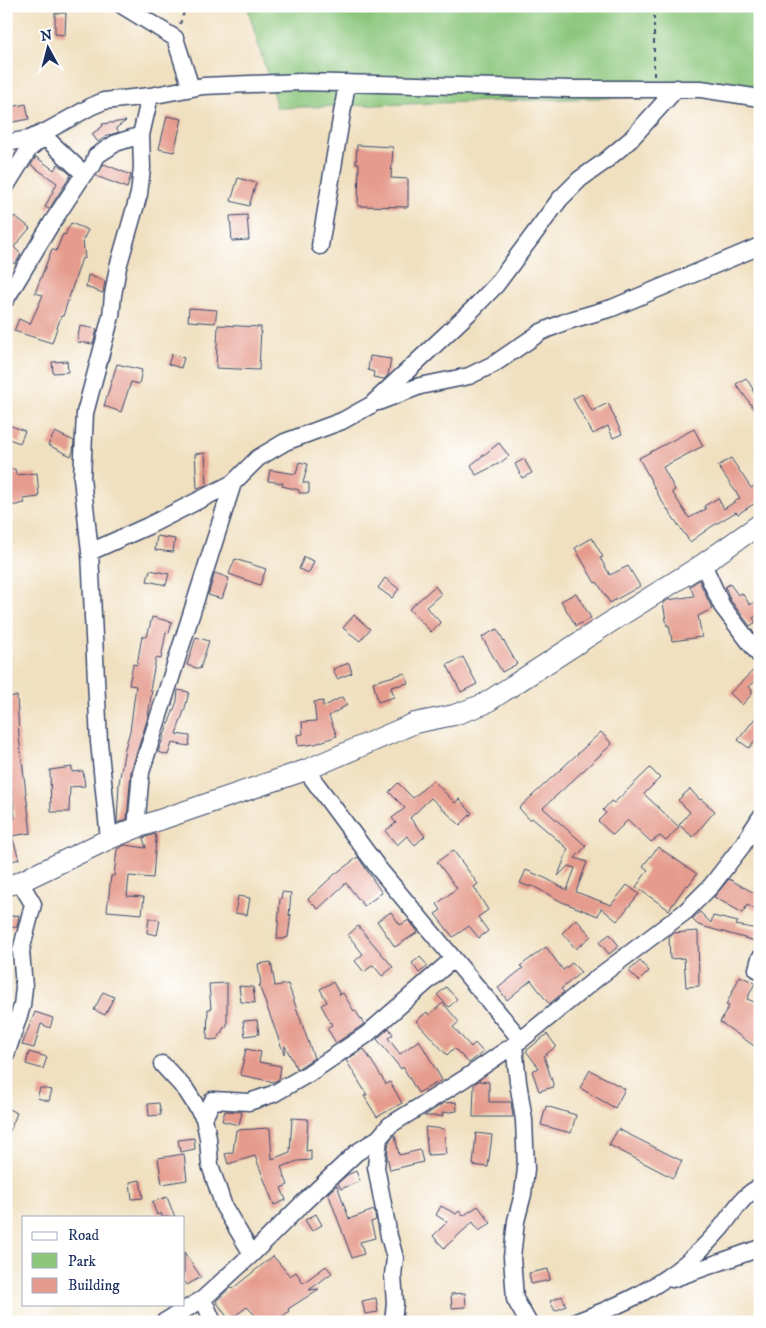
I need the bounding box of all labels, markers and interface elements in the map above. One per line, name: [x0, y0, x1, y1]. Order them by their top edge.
north arrow: [22, 22, 72, 72]
text: N: [40, 26, 54, 46]
legend: [22, 1216, 185, 1306]
text: Road: [68, 1226, 100, 1245]
text: Park: [68, 1252, 97, 1271]
text: Building: [68, 1276, 120, 1295]

